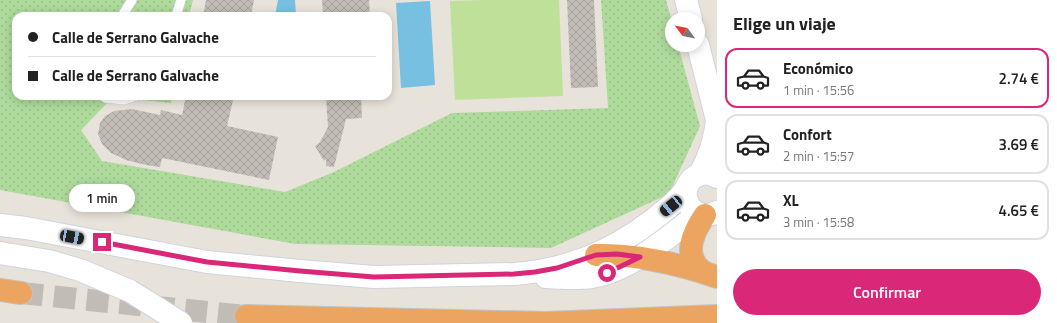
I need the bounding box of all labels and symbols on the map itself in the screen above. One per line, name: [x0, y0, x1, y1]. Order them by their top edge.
north arrow: [665, 12, 705, 52]
callout: 1 min: [69, 184, 135, 212]
car: [658, 194, 684, 218]
car: [59, 229, 85, 245]
route end: [93, 233, 111, 251]
route start: [598, 264, 616, 282]

